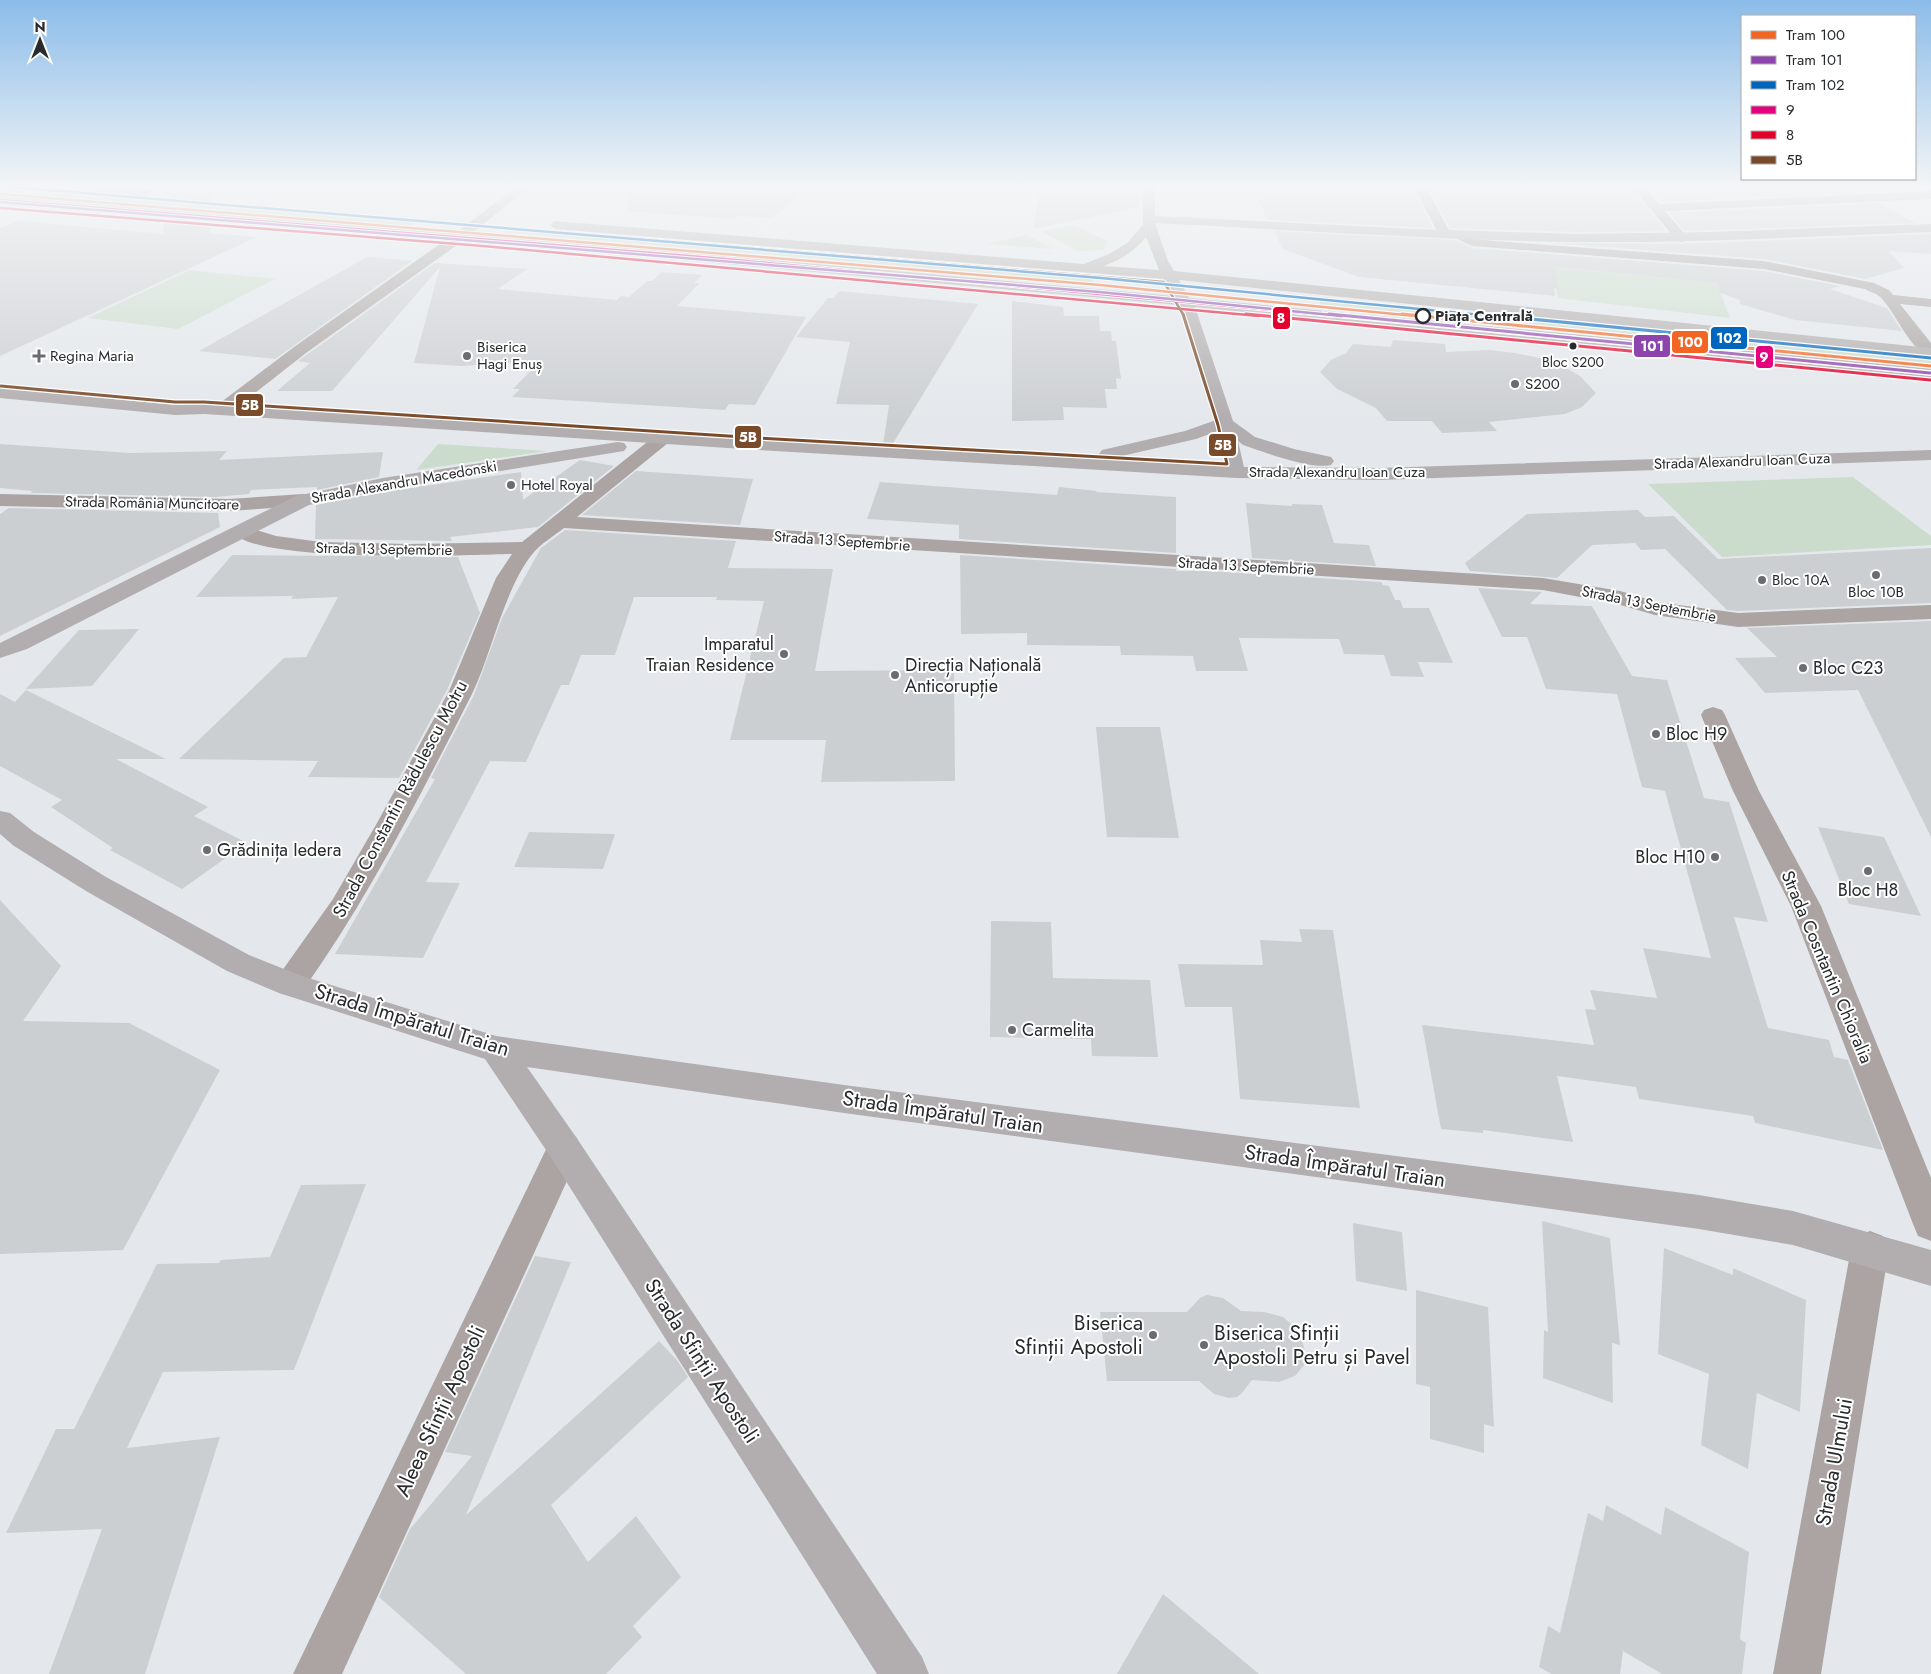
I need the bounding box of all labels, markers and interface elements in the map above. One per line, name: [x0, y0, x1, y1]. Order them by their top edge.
north arrow: [15, 15, 65, 65]
legend: [1741, 15, 1916, 180]
text: N: [34, 17, 46, 37]
text: Tram 100: [1786, 24, 1845, 46]
text: Tram 101: [1786, 49, 1843, 71]
text: Tram 102: [1786, 74, 1845, 96]
text: 9: [1786, 99, 1795, 121]
text: 8: [1786, 124, 1794, 146]
text: 5B: [1786, 149, 1803, 171]
place label: Piața Centrală: [1435, 305, 1533, 327]
line badge: 8: [1272, 306, 1291, 330]
text: 8: [1277, 308, 1286, 328]
marker: Piața Centrală: [1415, 308, 1431, 324]
line badge: 102: [1710, 326, 1748, 350]
text: 102: [1716, 328, 1742, 348]
line badge: 100: [1671, 330, 1709, 354]
text: 100: [1677, 332, 1703, 352]
line badge: 101: [1633, 334, 1671, 358]
place label: Biserica Hagi Enuș: [477, 336, 542, 375]
text: 101: [1640, 336, 1664, 356]
marker: Bloc S200: [1568, 341, 1578, 351]
place label: Regina Maria: [50, 345, 134, 367]
line badge: 9: [1755, 345, 1774, 369]
text: 9: [1759, 347, 1769, 367]
marker: Regina Maria: [32, 349, 46, 363]
marker: Biserica Hagi Enuș: [461, 350, 473, 362]
place label: Bloc S200: [1542, 352, 1604, 372]
place label: S200: [1525, 373, 1560, 395]
marker: S200: [1509, 378, 1521, 390]
line badge: 5B: [235, 393, 264, 417]
text: 5B: [241, 395, 259, 415]
line badge: 5B: [734, 425, 762, 449]
text: 5B: [739, 427, 757, 447]
line badge: 5B: [1208, 433, 1237, 457]
text: 5B: [1214, 435, 1232, 455]
street label: Strada Alexandru Ioan Cuza: [1653, 447, 1831, 475]
street label: Strada Alexandru Macedonski: [309, 455, 499, 509]
street label: Strada Alexandru Ioan Cuza: [1249, 461, 1425, 483]
place label: Hotel Royal: [521, 474, 593, 496]
marker: Hotel Royal: [505, 479, 517, 491]
street label: Strada România Muncitoare: [65, 490, 240, 516]
street label: Strada 13 Septembrie: [773, 525, 911, 557]
street label: Strada 13 Septembrie: [315, 537, 453, 561]
street label: Strada 13 Septembrie: [1177, 551, 1315, 581]
place label: Bloc 10A: [1772, 569, 1829, 591]
marker: Bloc 10B: [1870, 569, 1882, 581]
marker: Bloc 10A: [1756, 574, 1768, 586]
street label: Strada 13 Septembrie: [1580, 580, 1718, 628]
place label: Bloc 10B: [1848, 581, 1904, 603]
place label: Imparatul Traian Residence: [646, 631, 774, 678]
marker: Imparatul Traian Residence: [778, 648, 790, 660]
place label: Direcția Națională Anticorupție: [905, 652, 1041, 699]
place label: Bloc C23: [1813, 655, 1884, 681]
marker: Bloc C23: [1797, 662, 1809, 674]
marker: Direcția Națională Anticorupție: [889, 669, 901, 681]
street label: Strada Constantin Rădulescu Motru: [326, 676, 474, 922]
place label: Bloc H9: [1666, 721, 1727, 747]
marker: Bloc H9: [1650, 728, 1662, 740]
place label: Grădinița Iedera: [217, 837, 341, 863]
marker: Grădinița Iedera: [201, 844, 213, 856]
place label: Bloc H10: [1635, 844, 1705, 870]
marker: Bloc H10: [1709, 851, 1721, 863]
marker: Bloc H8: [1862, 865, 1874, 877]
street label: Strada Cosntantin Chioralia: [1775, 867, 1879, 1067]
place label: Bloc H8: [1838, 877, 1898, 903]
street label: Strada Împăratul Traian: [311, 976, 513, 1064]
place label: Carmelita: [1022, 1017, 1094, 1043]
marker: Carmelita: [1006, 1024, 1018, 1036]
street label: Strada Împăratul Traian: [841, 1083, 1045, 1141]
street label: Strada Împăratul Traian: [1243, 1137, 1447, 1195]
street label: Strada Sfinții Apostoli: [637, 1273, 767, 1449]
place label: Biserica Sfinții Apostoli: [1014, 1308, 1143, 1362]
place label: Biserica Sfinții Apostoli Petru și Pavel: [1214, 1318, 1410, 1372]
street label: Aleea Sfinții Apostoli: [387, 1321, 493, 1501]
marker: Biserica Sfinții Apostoli: [1147, 1329, 1159, 1341]
marker: Biserica Sfinții Apostoli Petru și Pavel: [1198, 1339, 1210, 1351]
street label: Strada Ulmului: [1808, 1396, 1860, 1528]

